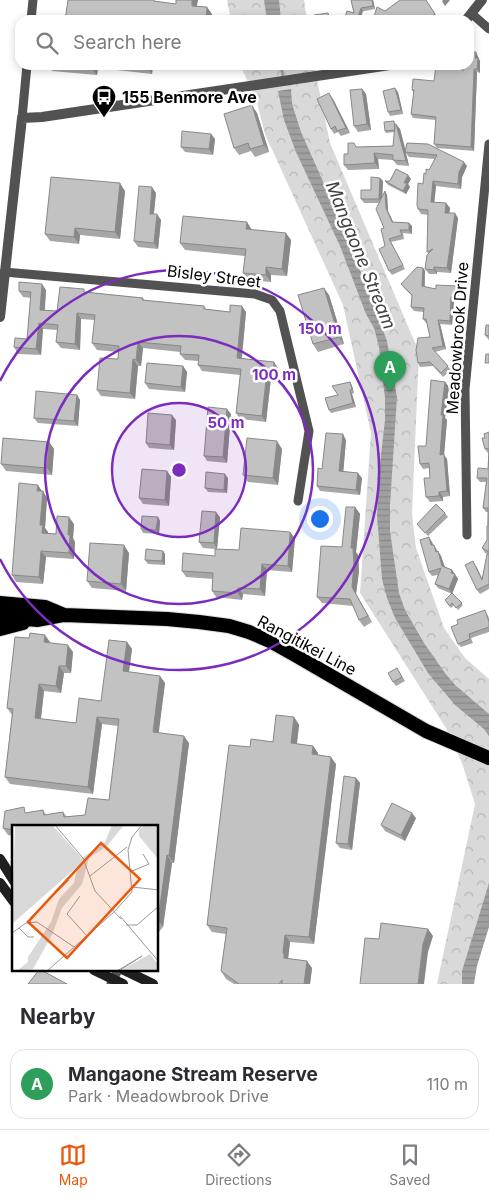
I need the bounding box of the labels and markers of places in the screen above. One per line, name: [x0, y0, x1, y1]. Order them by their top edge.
bus stop icon: 155 Benmore Ave: [91, 84, 117, 118]
place label: 155 Benmore Ave: [122, 87, 257, 107]
pin: A: [374, 351, 406, 392]
centre of rings: [170, 461, 188, 479]

